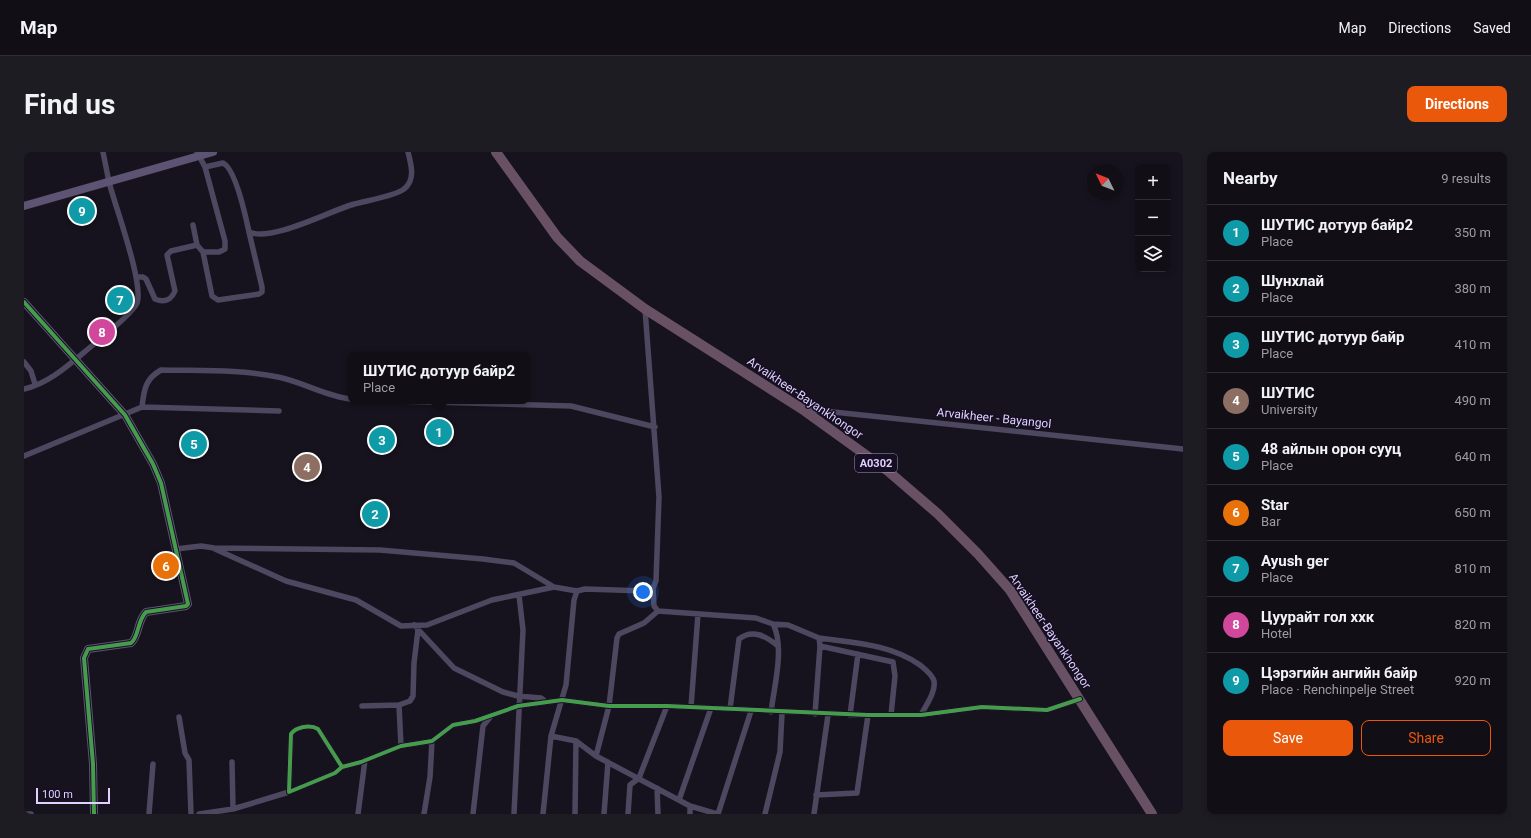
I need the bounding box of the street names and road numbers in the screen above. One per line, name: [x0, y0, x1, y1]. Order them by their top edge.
street label: Arvaikheer-Bayankhongor: [745, 354, 865, 442]
street label: Arvaikheer - Bayangol: [936, 405, 1052, 431]
road number: A0302: [855, 454, 897, 472]
street label: Arvaikheer-Bayankhongor: [1006, 571, 1094, 691]

